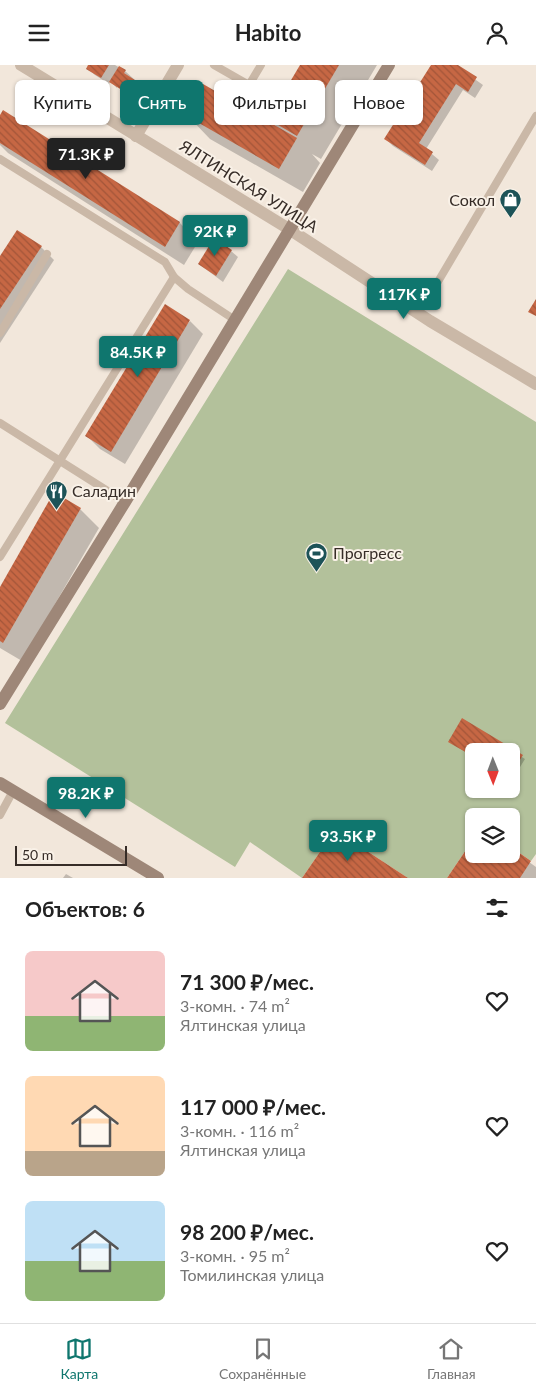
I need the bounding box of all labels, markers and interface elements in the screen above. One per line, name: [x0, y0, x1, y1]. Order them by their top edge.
icon: menu: [25, 19, 53, 47]
text: Habito: [235, 19, 301, 46]
icon: person: [483, 19, 511, 47]
chip: Купить: [15, 80, 110, 125]
chip: Снять: [120, 80, 204, 125]
chip: Фильтры: [214, 80, 325, 125]
chip: Новое: [335, 80, 423, 125]
street label: ЯЛТИНСКАЯ УЛИЦА: [176, 135, 322, 236]
pin: 71.3K ₽: [40, 137, 132, 180]
text: 71.3K ₽: [58, 144, 114, 163]
shop icon: Сокол: [499, 188, 523, 219]
place label: Сокол: [449, 190, 495, 209]
pin: 92K ₽: [180, 215, 250, 257]
text: 92K ₽: [194, 221, 236, 240]
pin: 117K ₽: [363, 277, 445, 320]
text: 117K ₽: [378, 284, 430, 303]
pin: 84.5K ₽: [92, 335, 184, 378]
text: 84.5K ₽: [110, 342, 166, 361]
restaurant icon: Саладин: [44, 479, 68, 510]
place label: Саладин: [72, 481, 136, 500]
sports icon: Прогресс: [305, 541, 329, 572]
place label: Прогресс: [333, 543, 402, 562]
north arrow: [465, 743, 520, 797]
map controls: [465, 743, 520, 863]
pin: 98.2K ₽: [40, 777, 132, 819]
text: 98.2K ₽: [58, 783, 114, 802]
button: layers: [465, 808, 520, 863]
pin: 93.5K ₽: [302, 819, 394, 862]
text: 93.5K ₽: [320, 826, 376, 845]
scale bar: [15, 843, 128, 866]
text: 50 m: [22, 846, 53, 863]
icon: filters: [483, 894, 511, 922]
text: Объектов: 6: [25, 896, 145, 921]
text: 71 300 ₽/мес.: [180, 969, 314, 994]
icon: home: [65, 971, 125, 1031]
icon: heart: [483, 987, 511, 1015]
text: 3-комн. · 74 m²: [180, 996, 290, 1015]
text: Ялтинская улица: [180, 1015, 306, 1034]
text: 117 000 ₽/мес.: [180, 1094, 326, 1119]
icon: home: [65, 1096, 125, 1156]
icon: heart: [483, 1112, 511, 1140]
text: 3-комн. · 116 m²: [180, 1121, 299, 1140]
text: Ялтинская улица: [180, 1140, 306, 1159]
text: 98 200 ₽/мес.: [180, 1219, 314, 1244]
icon: home: [65, 1221, 125, 1281]
icon: heart: [483, 1237, 511, 1265]
text: 3-комн. · 95 m²: [180, 1246, 290, 1265]
text: Томилинская улица: [180, 1265, 324, 1284]
tab: Карта: [60, 1335, 98, 1382]
tab: Сохранённые: [219, 1335, 306, 1382]
tab: Главная: [427, 1335, 476, 1382]

